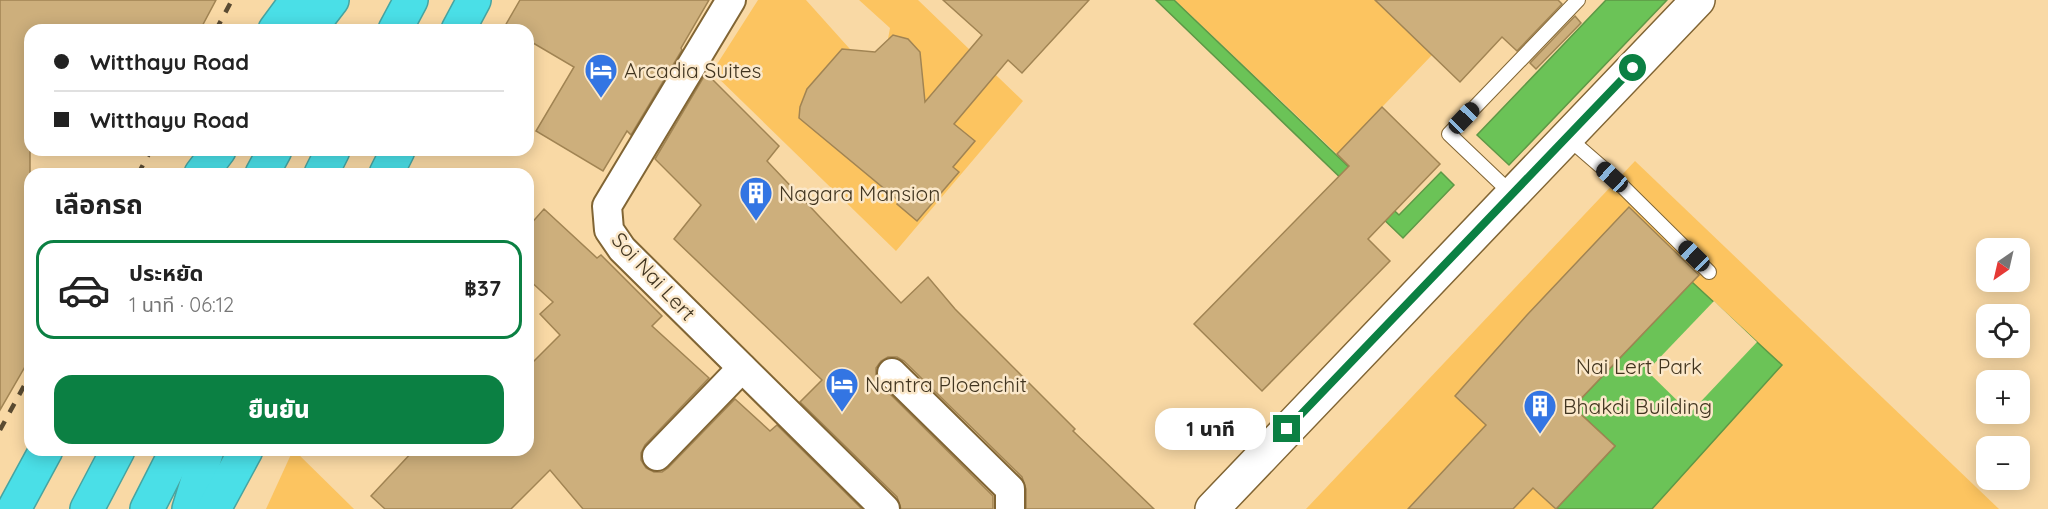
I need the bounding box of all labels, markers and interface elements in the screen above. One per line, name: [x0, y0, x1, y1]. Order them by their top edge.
text: Witthayu Road: [90, 48, 249, 76]
hotel icon: Arcadia Suites: [583, 52, 619, 99]
route start: [1619, 54, 1646, 81]
place label: Arcadia Suites: [624, 57, 761, 83]
car: [1445, 99, 1483, 137]
text: Witthayu Road: [90, 106, 249, 134]
car: [1593, 158, 1631, 196]
building icon: Nagara Mansion: [738, 175, 774, 222]
place label: Nagara Mansion: [779, 180, 940, 206]
text: เลือกรถ: [54, 187, 143, 221]
street label: Soi Nai Lert: [607, 226, 701, 326]
car: [1675, 237, 1713, 275]
north arrow: [1976, 238, 2030, 292]
map controls: [1976, 238, 2030, 490]
text: ประหยัด: [129, 259, 204, 287]
icon: car: [57, 263, 111, 317]
text: ฿37: [464, 274, 501, 302]
text: 1 นาที · 06:12: [129, 292, 234, 317]
button: locate: [1976, 304, 2030, 358]
park label: Nai Lert Park: [1576, 353, 1702, 379]
hotel icon: Nantra Ploenchit: [824, 366, 860, 413]
button: +: [1976, 370, 2030, 424]
place label: Nantra Ploenchit: [865, 371, 1027, 397]
button: ยืนยัน: [54, 375, 504, 444]
building icon: Bhakdi Building: [1522, 388, 1558, 435]
place label: Bhakdi Building: [1563, 393, 1712, 419]
callout: 1 นาที: [1155, 408, 1266, 450]
route end: [1273, 415, 1300, 442]
text: 1 นาที: [1186, 416, 1235, 441]
button: −: [1976, 436, 2030, 490]

